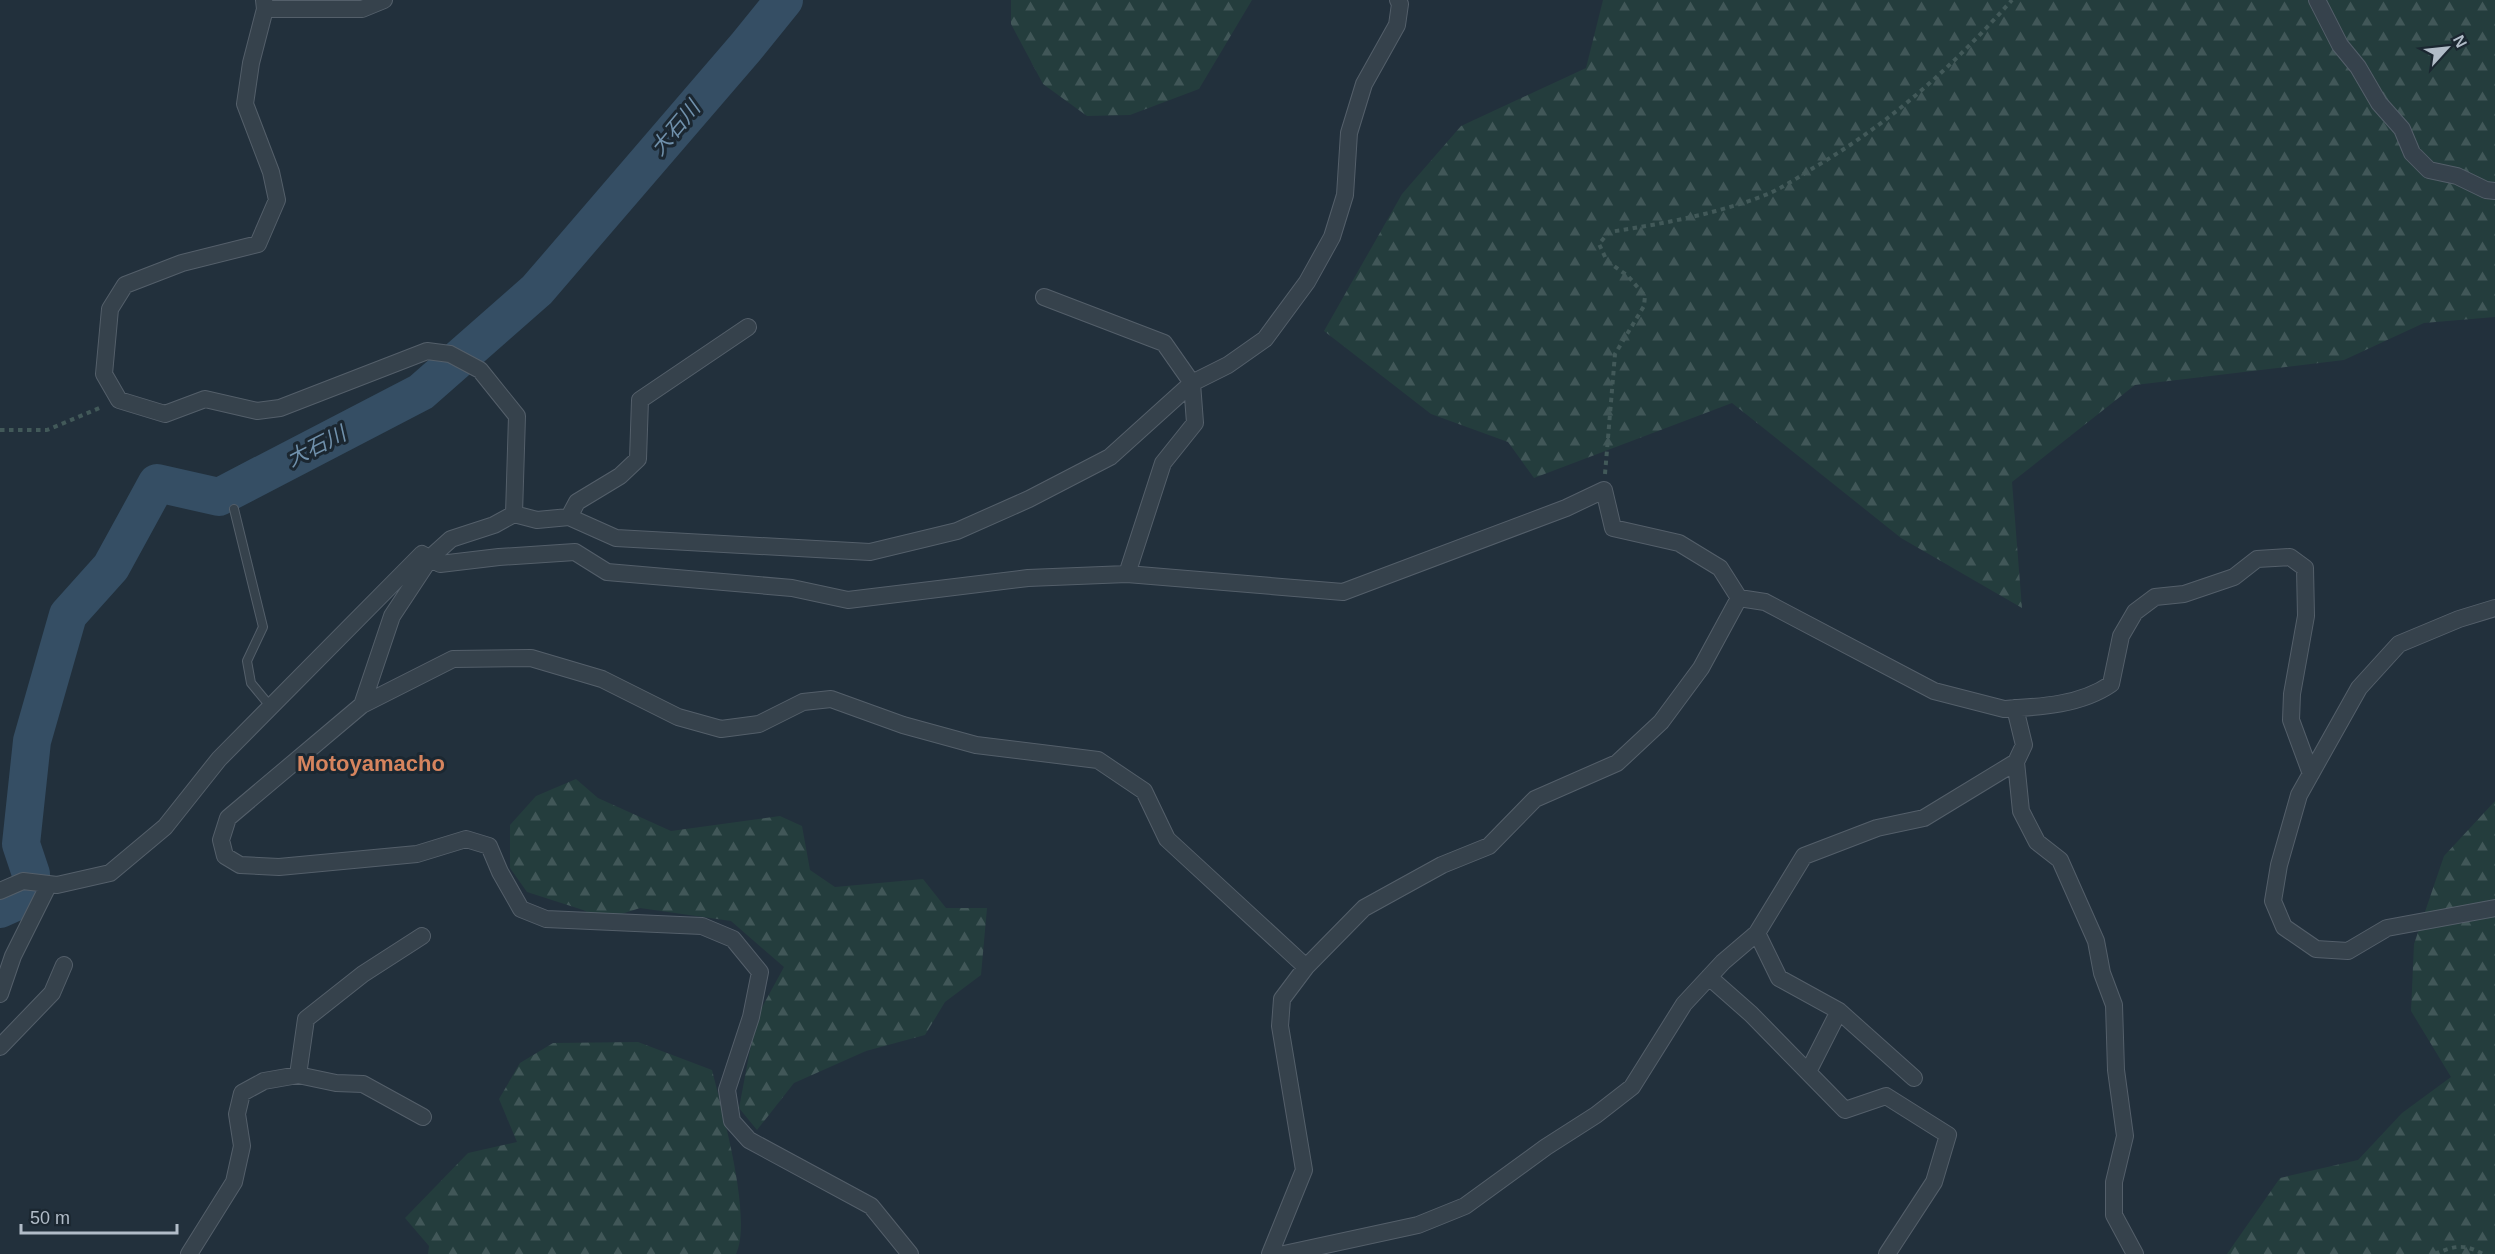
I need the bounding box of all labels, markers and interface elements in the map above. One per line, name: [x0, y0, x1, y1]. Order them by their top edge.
north arrow: [2417, 18, 2477, 78]
text: N: [2450, 32, 2470, 50]
water label: 大石川: [646, 95, 705, 160]
water label: 大石川: [283, 421, 351, 471]
district label: Motoyamacho: [297, 751, 445, 776]
scale bar: [21, 1197, 177, 1235]
text: 50 m: [30, 1208, 70, 1228]

